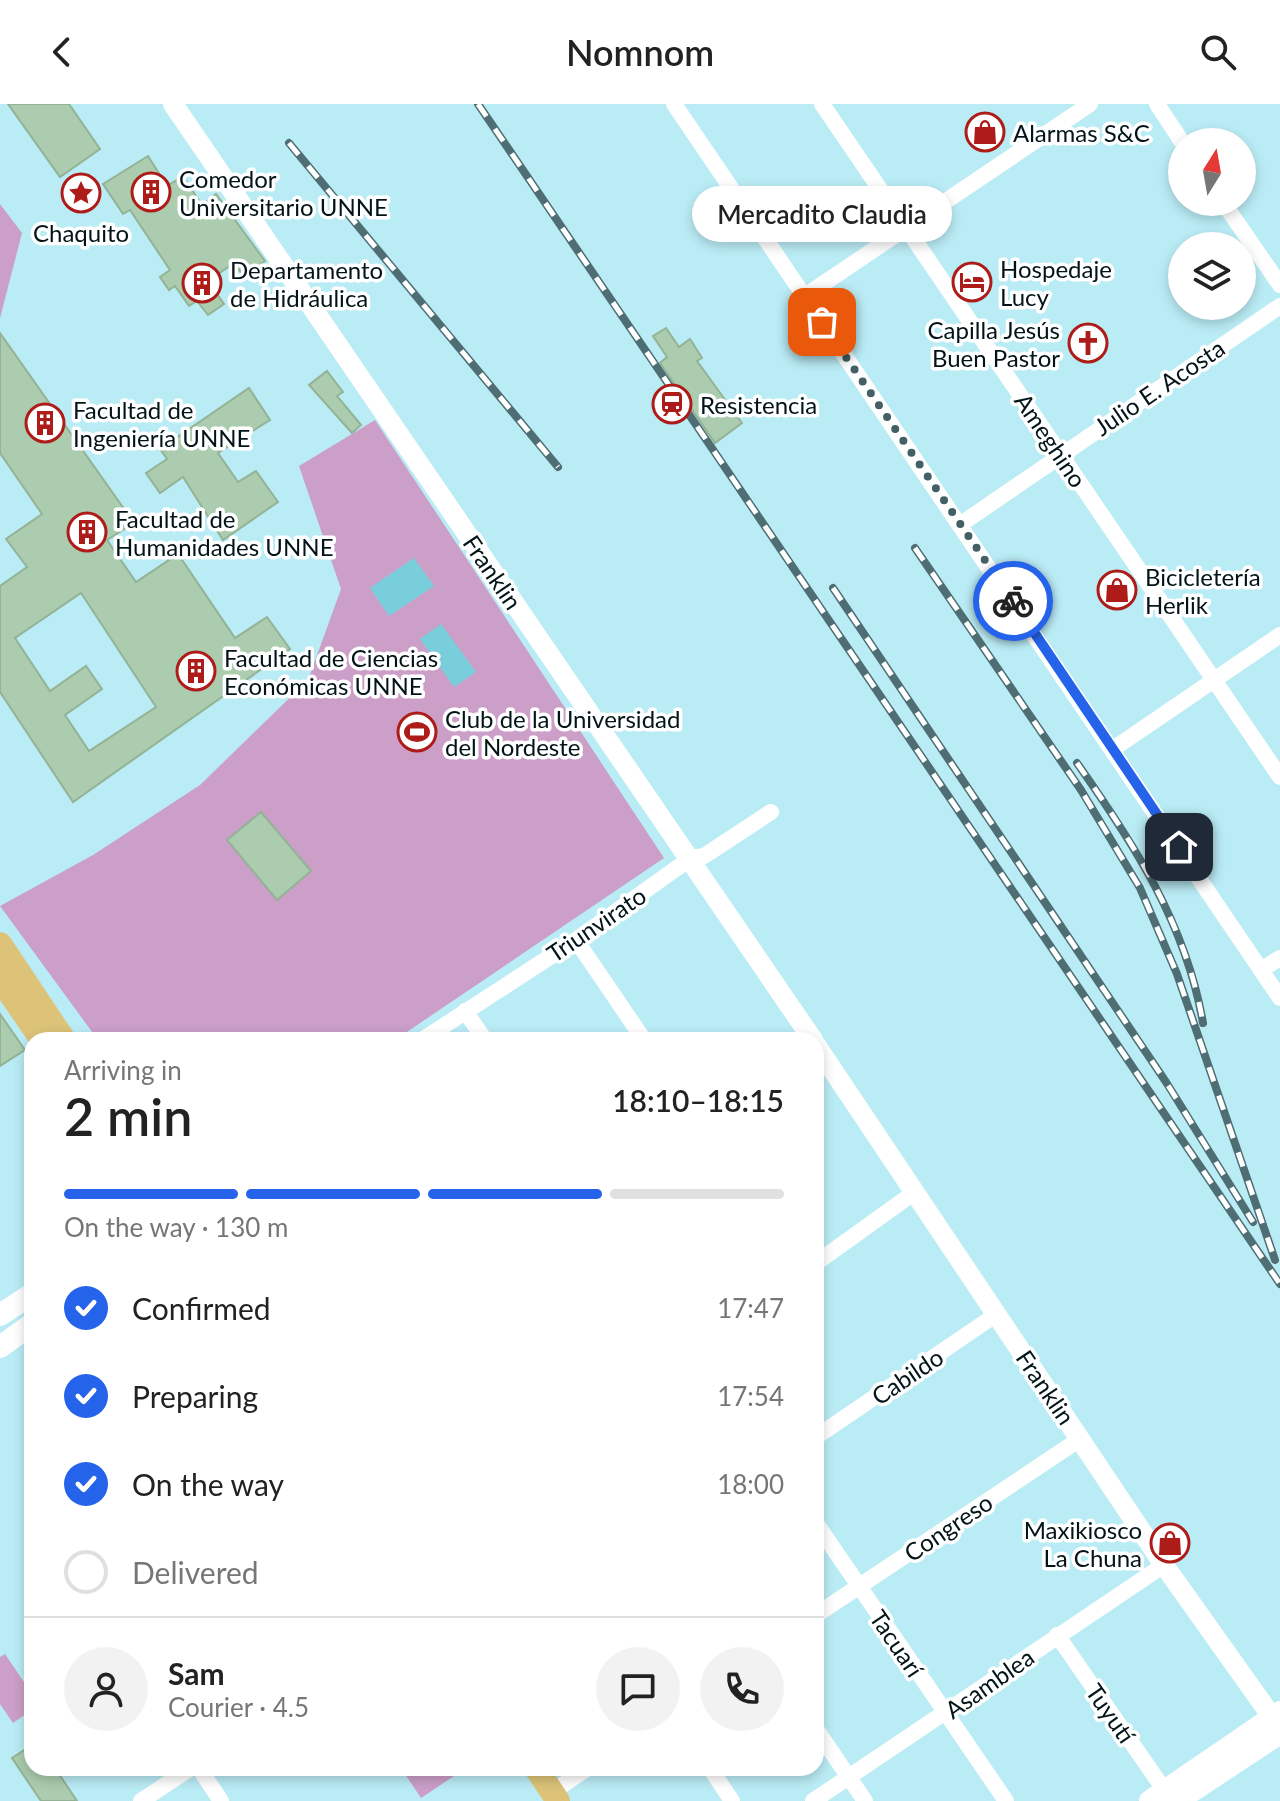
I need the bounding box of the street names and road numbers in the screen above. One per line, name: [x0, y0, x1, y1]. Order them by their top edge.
street label: Julio E. Acosta: [1088, 333, 1230, 441]
street label: Ameghino: [1009, 387, 1093, 493]
street label: Franklin: [458, 529, 528, 615]
street label: Triunvirato: [541, 880, 651, 968]
street label: Cabildo: [866, 1342, 948, 1410]
street label: Franklin: [1011, 1344, 1081, 1430]
street label: Congreso: [898, 1487, 998, 1567]
street label: Tacuarí: [864, 1604, 931, 1683]
street label: Asamblea: [939, 1642, 1039, 1724]
street label: Tuyutí: [1080, 1678, 1142, 1749]

